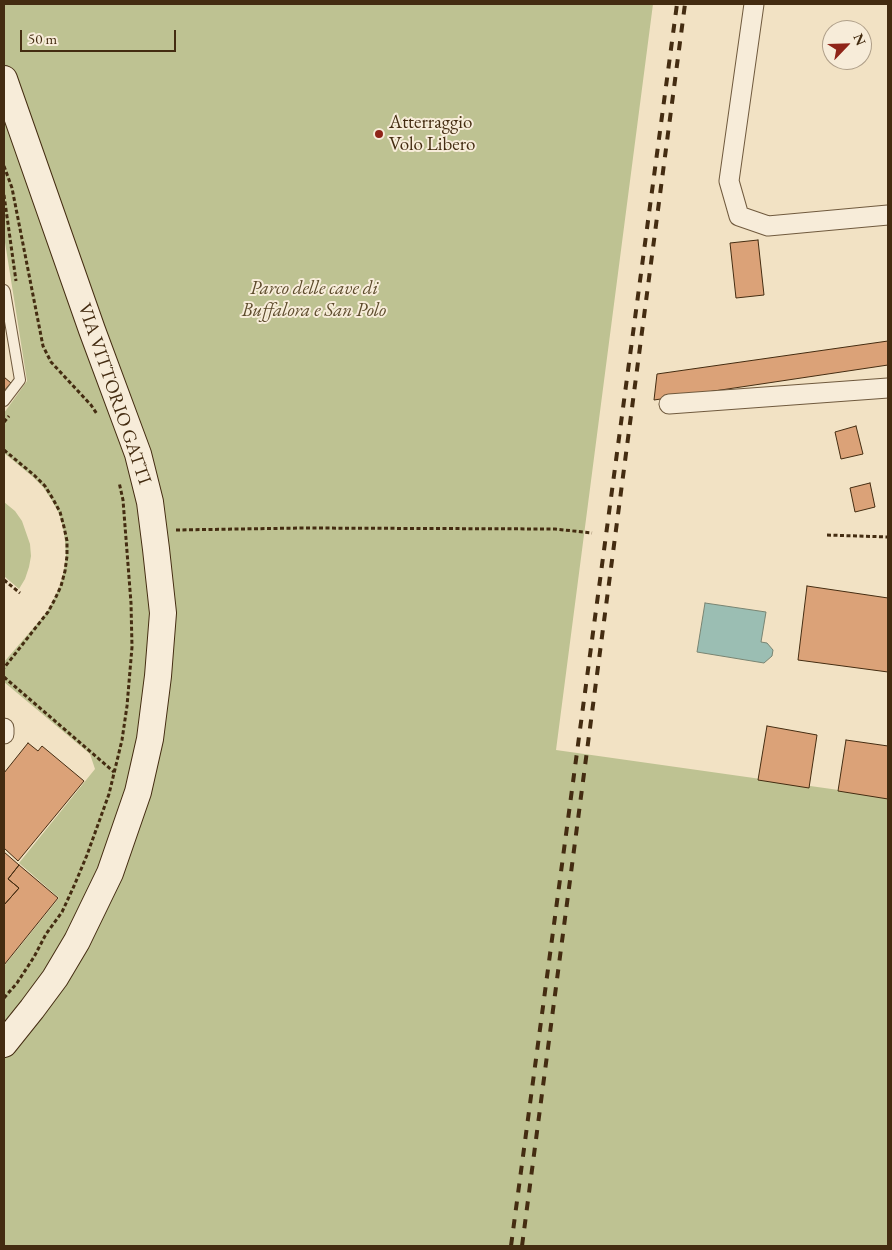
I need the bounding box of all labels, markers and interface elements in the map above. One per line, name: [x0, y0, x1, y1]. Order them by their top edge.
scale bar: [22, 20, 179, 52]
north arrow: [822, 20, 872, 70]
text: 50 m: [28, 29, 57, 48]
text: N: [849, 30, 870, 48]
place label: Atterraggio Volo Libero: [389, 112, 475, 156]
marker: Atterraggio Volo Libero: [373, 128, 385, 140]
park label: Parco delle cave di Buffalora e San Polo: [242, 278, 386, 322]
street label: VIA VITTORIO GATTI: [72, 300, 156, 488]

